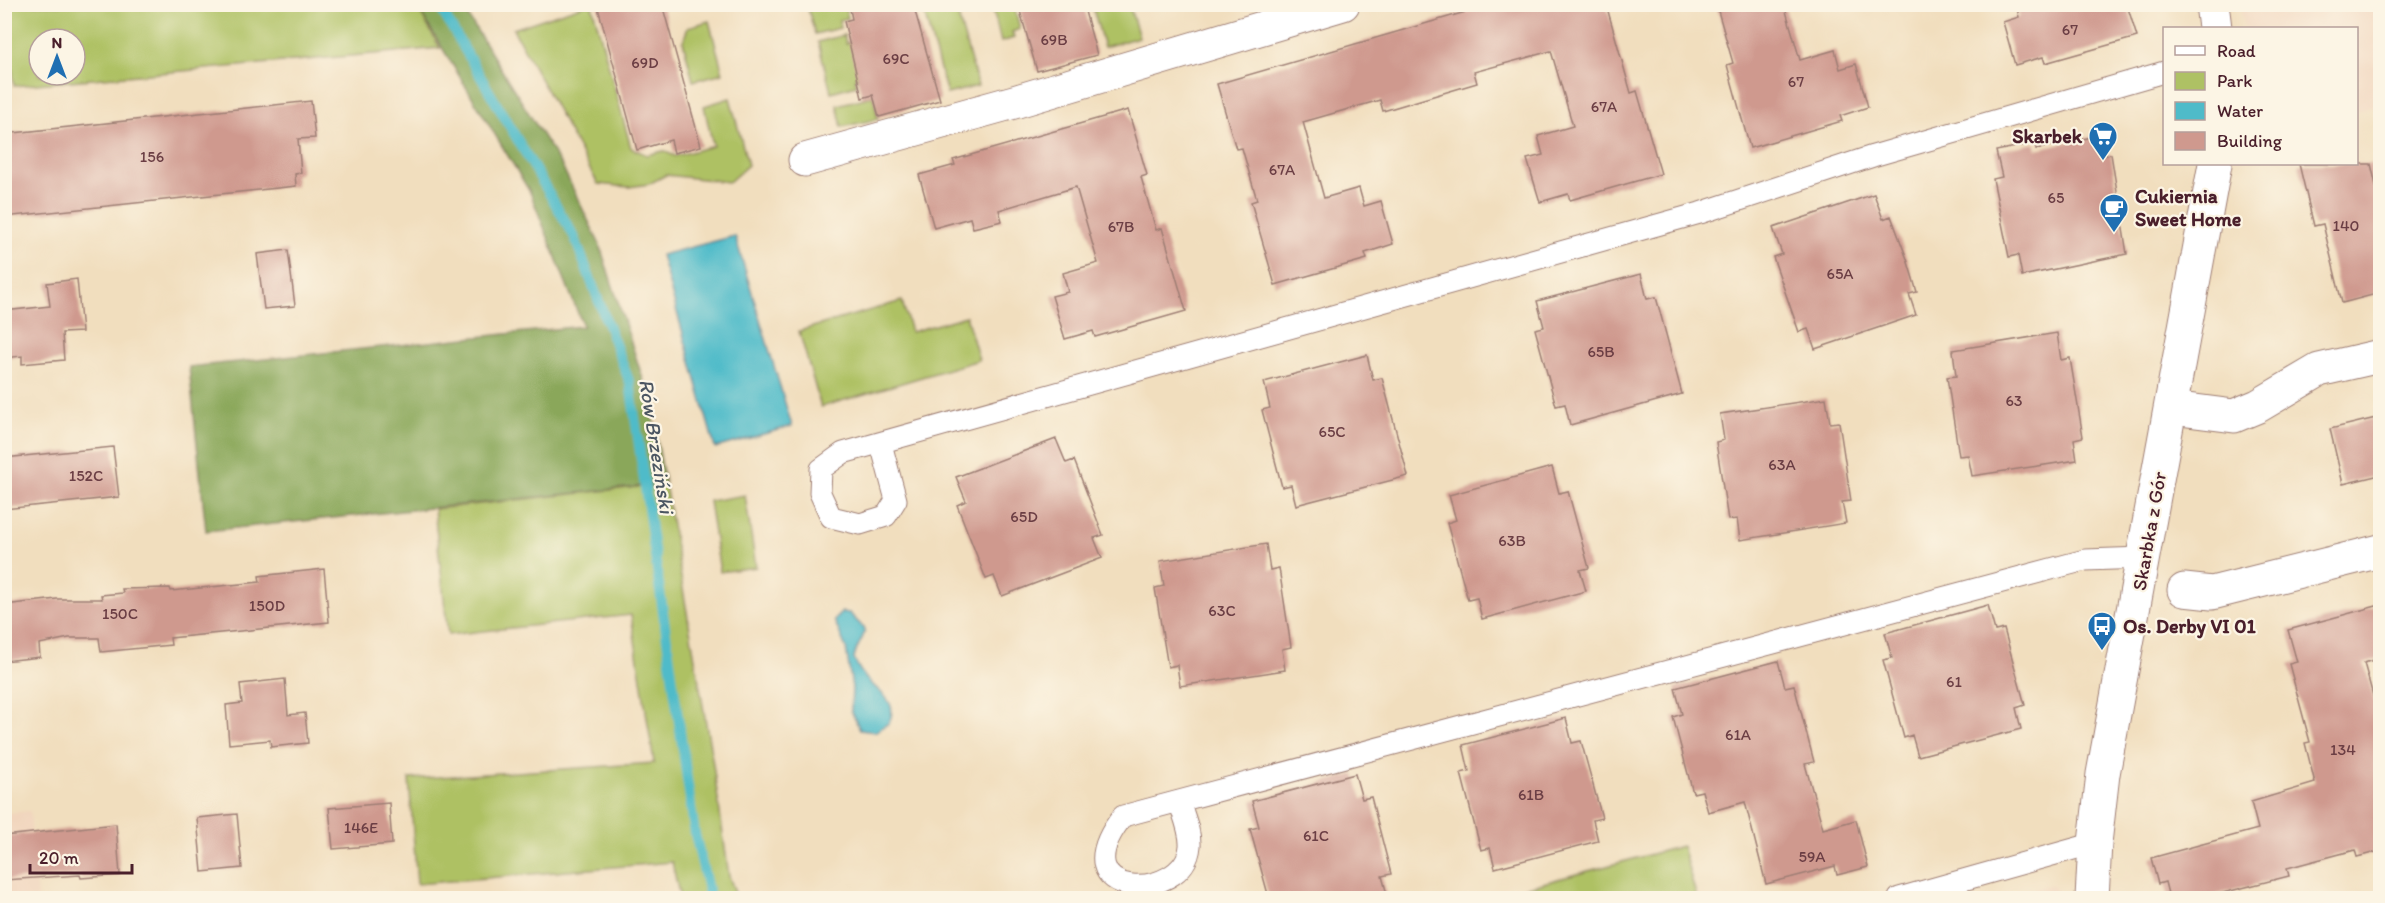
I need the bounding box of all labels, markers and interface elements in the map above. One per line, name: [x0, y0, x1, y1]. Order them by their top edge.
house number: 67: [2062, 20, 2078, 39]
north arrow: [27, 27, 87, 87]
legend: [2163, 27, 2358, 165]
house number: 69B: [1040, 30, 1068, 49]
text: N: [52, 33, 62, 52]
text: Road: [2217, 40, 2256, 62]
house number: 69C: [882, 49, 910, 68]
house number: 69D: [631, 53, 659, 72]
text: Park: [2217, 70, 2252, 92]
house number: 67: [1788, 72, 1804, 91]
house number: 67A: [1591, 97, 1617, 116]
text: Water: [2217, 100, 2263, 122]
supermarket icon: Skarbek: [2087, 120, 2119, 162]
place label: Skarbek: [2012, 124, 2083, 148]
text: Building: [2217, 130, 2283, 152]
house number: 156: [140, 147, 164, 166]
house number: 67A: [1269, 160, 1295, 179]
place label: Cukiernia Sweet Home: [2135, 184, 2242, 231]
house number: 65: [2048, 188, 2064, 207]
cafe icon: Cukiernia Sweet Home: [2098, 192, 2130, 234]
house number: 140: [2333, 216, 2359, 235]
house number: 67B: [1108, 217, 1134, 236]
house number: 65A: [1826, 264, 1854, 283]
house number: 65B: [1587, 342, 1615, 361]
water label: Rów Brzeziński: [634, 377, 680, 518]
house number: 63: [2005, 391, 2023, 410]
house number: 65C: [1318, 422, 1346, 441]
house number: 63A: [1768, 455, 1796, 474]
house number: 152C: [69, 466, 103, 485]
street label: Skarbka z Gór: [2127, 470, 2171, 592]
house number: 65D: [1010, 507, 1038, 526]
house number: 63B: [1498, 531, 1526, 550]
house number: 150D: [249, 596, 286, 615]
house number: 63C: [1208, 601, 1236, 620]
house number: 150C: [102, 604, 138, 623]
bus stop icon: Os. Derby VI 01: [2086, 610, 2118, 652]
place label: Os. Derby VI 01: [2123, 614, 2257, 639]
house number: 61: [1946, 672, 1963, 691]
house number: 61A: [1725, 725, 1751, 744]
house number: 134: [2330, 740, 2356, 759]
house number: 61B: [1518, 785, 1544, 804]
house number: 146E: [344, 818, 378, 837]
house number: 61C: [1303, 826, 1329, 845]
scale bar: [30, 837, 132, 875]
text: 20 m: [39, 847, 79, 869]
house number: 59A: [1798, 847, 1826, 866]

